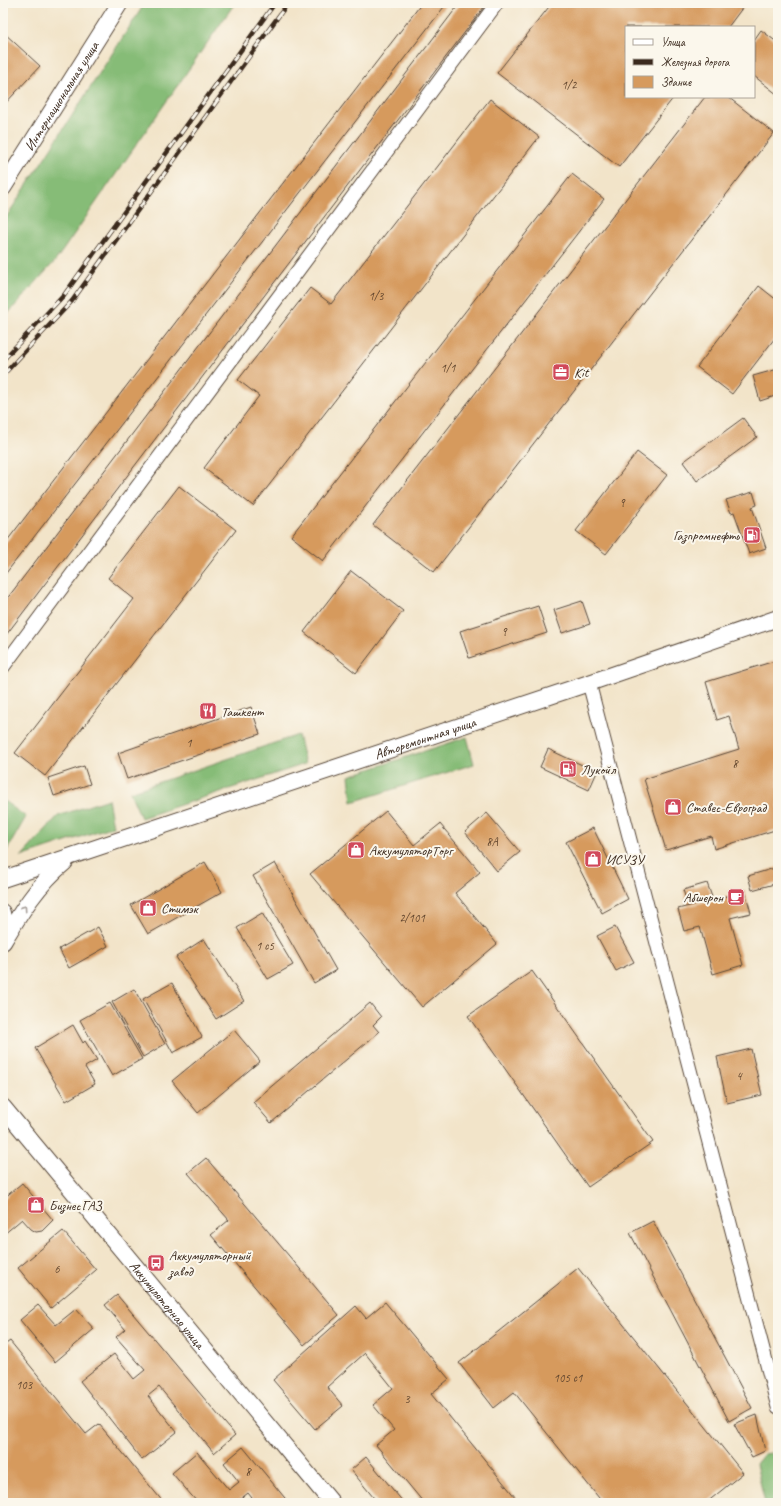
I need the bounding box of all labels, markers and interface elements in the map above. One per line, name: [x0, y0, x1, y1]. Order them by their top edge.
legend: [625, 26, 755, 98]
text: Улица: [661, 34, 686, 50]
street label: Интернациональная улица: [21, 38, 103, 154]
text: Железная дорога: [661, 54, 730, 70]
text: Здание: [661, 74, 692, 90]
house number: 1/2: [562, 77, 578, 93]
house number: 1/3: [369, 288, 385, 304]
house number: 1/1: [441, 360, 456, 376]
office icon: Kit: [551, 362, 571, 382]
place label: Kit: [574, 364, 590, 381]
house number: 9: [619, 495, 626, 511]
fuel station icon: Газпромнефть: [742, 525, 762, 545]
place label: Газпромнефть: [673, 527, 740, 544]
house number: 9: [501, 624, 508, 640]
restaurant icon: Ташкент: [198, 701, 218, 721]
place label: Ташкент: [221, 703, 264, 720]
street label: Авторемонтная улица: [372, 713, 479, 763]
house number: 1: [186, 735, 192, 751]
house number: 8: [732, 756, 739, 772]
fuel station icon: Лукойл: [558, 759, 578, 779]
place label: Лукойл: [581, 761, 617, 778]
shop icon: Ставес-Евроград: [663, 797, 683, 817]
place label: Ставес-Евроград: [686, 799, 767, 816]
house number: 8А: [486, 834, 499, 850]
shop icon: АккумуляторТорг: [346, 840, 366, 860]
place label: АккумуляторТорг: [369, 842, 454, 859]
shop icon: ИСУЗУ: [583, 849, 603, 869]
place label: ИСУЗУ: [606, 851, 646, 868]
cafe icon: Абшерон: [726, 887, 746, 907]
place label: Абшерон: [684, 889, 724, 906]
shop icon: Стимэк: [138, 898, 158, 918]
place label: Стимэк: [161, 900, 200, 917]
one-way arrow: [19, 905, 26, 912]
house number: 2/101: [399, 910, 425, 926]
house number: 1 с5: [256, 938, 275, 954]
house number: 4: [736, 1068, 743, 1084]
shop icon: БизнесГАЗ: [26, 1195, 46, 1215]
place label: БизнесГАЗ: [49, 1197, 103, 1214]
place label: Аккумуляторный завод: [167, 1247, 252, 1280]
bus stop icon: Аккумуляторный завод: [146, 1253, 166, 1273]
street label: Аккумуляторная улица: [126, 1258, 209, 1353]
house number: 6: [54, 1261, 60, 1277]
house number: 105 c1: [554, 1370, 583, 1386]
house number: 103: [16, 1377, 34, 1393]
house number: 3: [404, 1391, 411, 1407]
house number: 8: [245, 1464, 252, 1480]

